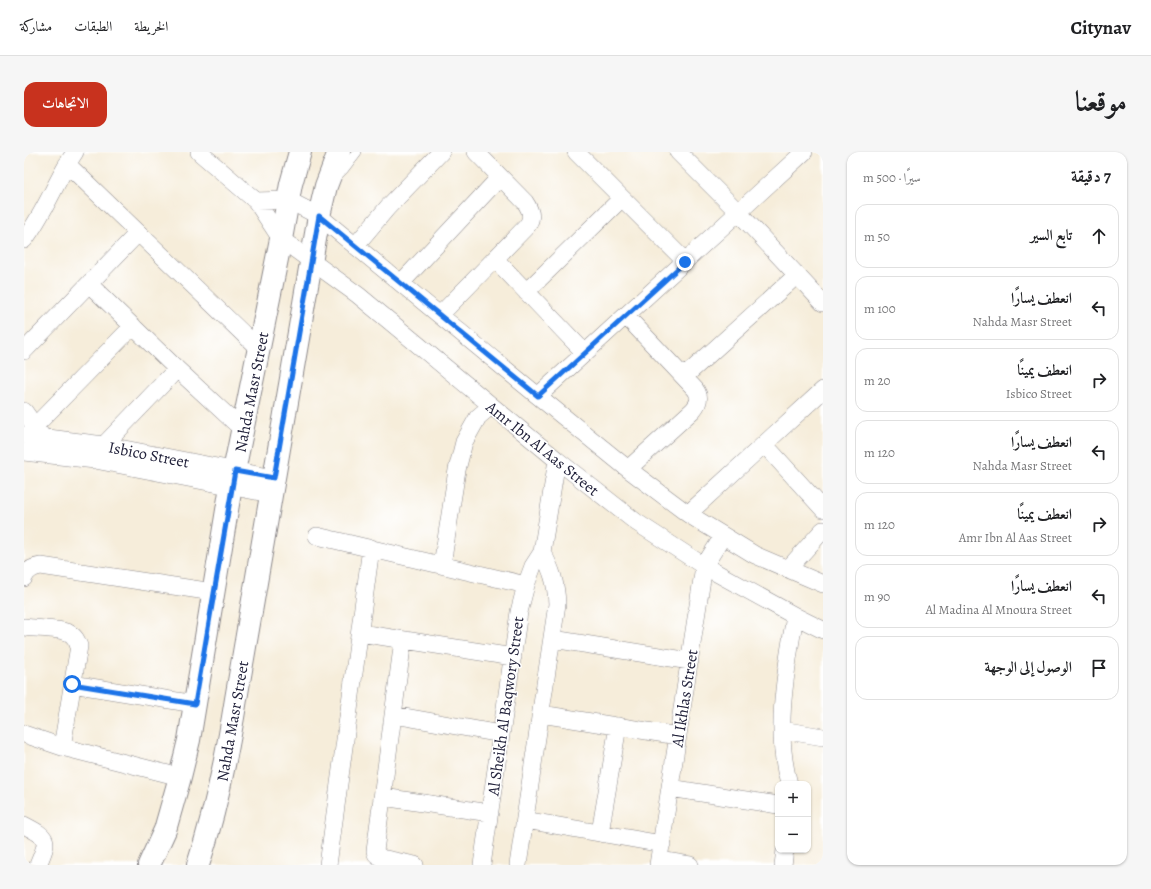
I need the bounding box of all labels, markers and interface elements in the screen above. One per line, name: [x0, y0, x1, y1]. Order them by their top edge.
text: Citynav: [1070, 15, 1131, 41]
text: مشاركة: [20, 17, 52, 36]
text: الطبقات: [74, 17, 112, 36]
text: الخريطة: [134, 17, 168, 36]
button: الاتجاهات: [24, 82, 107, 127]
text: موقعنا: [1075, 83, 1127, 121]
text: 7 دقيقة: [1071, 165, 1111, 188]
text: سيرًا · 500 m: [863, 169, 921, 186]
text: تابع السير: [1030, 225, 1072, 245]
icon: ahead: [1088, 225, 1110, 247]
text: 50 m: [864, 228, 890, 245]
route end: [676, 253, 694, 271]
text: انعطف يسارًا: [1011, 288, 1072, 308]
icon: left: [1088, 297, 1110, 319]
text: 100 m: [864, 300, 896, 317]
text: Nahda Masr Street: [973, 313, 1072, 330]
street label: Nahda Masr Street: [230, 330, 274, 454]
text: انعطف يمينًا: [1017, 360, 1072, 380]
icon: right: [1088, 369, 1110, 391]
text: 20 m: [864, 372, 891, 389]
text: Isbico Street: [1006, 385, 1072, 402]
street label: Amr Ibn Al Aas Street: [481, 396, 603, 501]
text: انعطف يسارًا: [1011, 432, 1072, 452]
street label: Isbico Street: [107, 436, 191, 474]
icon: left: [1088, 441, 1110, 463]
text: 120 m: [864, 444, 895, 461]
text: Nahda Masr Street: [973, 457, 1072, 474]
text: انعطف يمينًا: [1017, 504, 1072, 524]
icon: right: [1088, 513, 1110, 535]
text: 120 m: [864, 516, 895, 533]
text: Amr Ibn Al Aas Street: [959, 529, 1072, 546]
text: انعطف يسارًا: [1011, 576, 1072, 596]
icon: left: [1088, 585, 1110, 607]
text: 90 m: [864, 588, 890, 605]
text: Al Madina Al Mnoura Street: [926, 601, 1072, 618]
street label: Al Sheikh Al Baqwory Street: [482, 615, 529, 798]
street label: Al Ikhlas Street: [666, 648, 704, 750]
text: الوصول إلى الوجهة: [985, 657, 1072, 677]
icon: arrive: [1088, 657, 1110, 679]
street label: Nahda Masr Street: [212, 659, 254, 783]
route start: [63, 675, 81, 693]
map controls: [775, 781, 811, 853]
button: +: [775, 781, 811, 817]
button: −: [775, 817, 811, 853]

